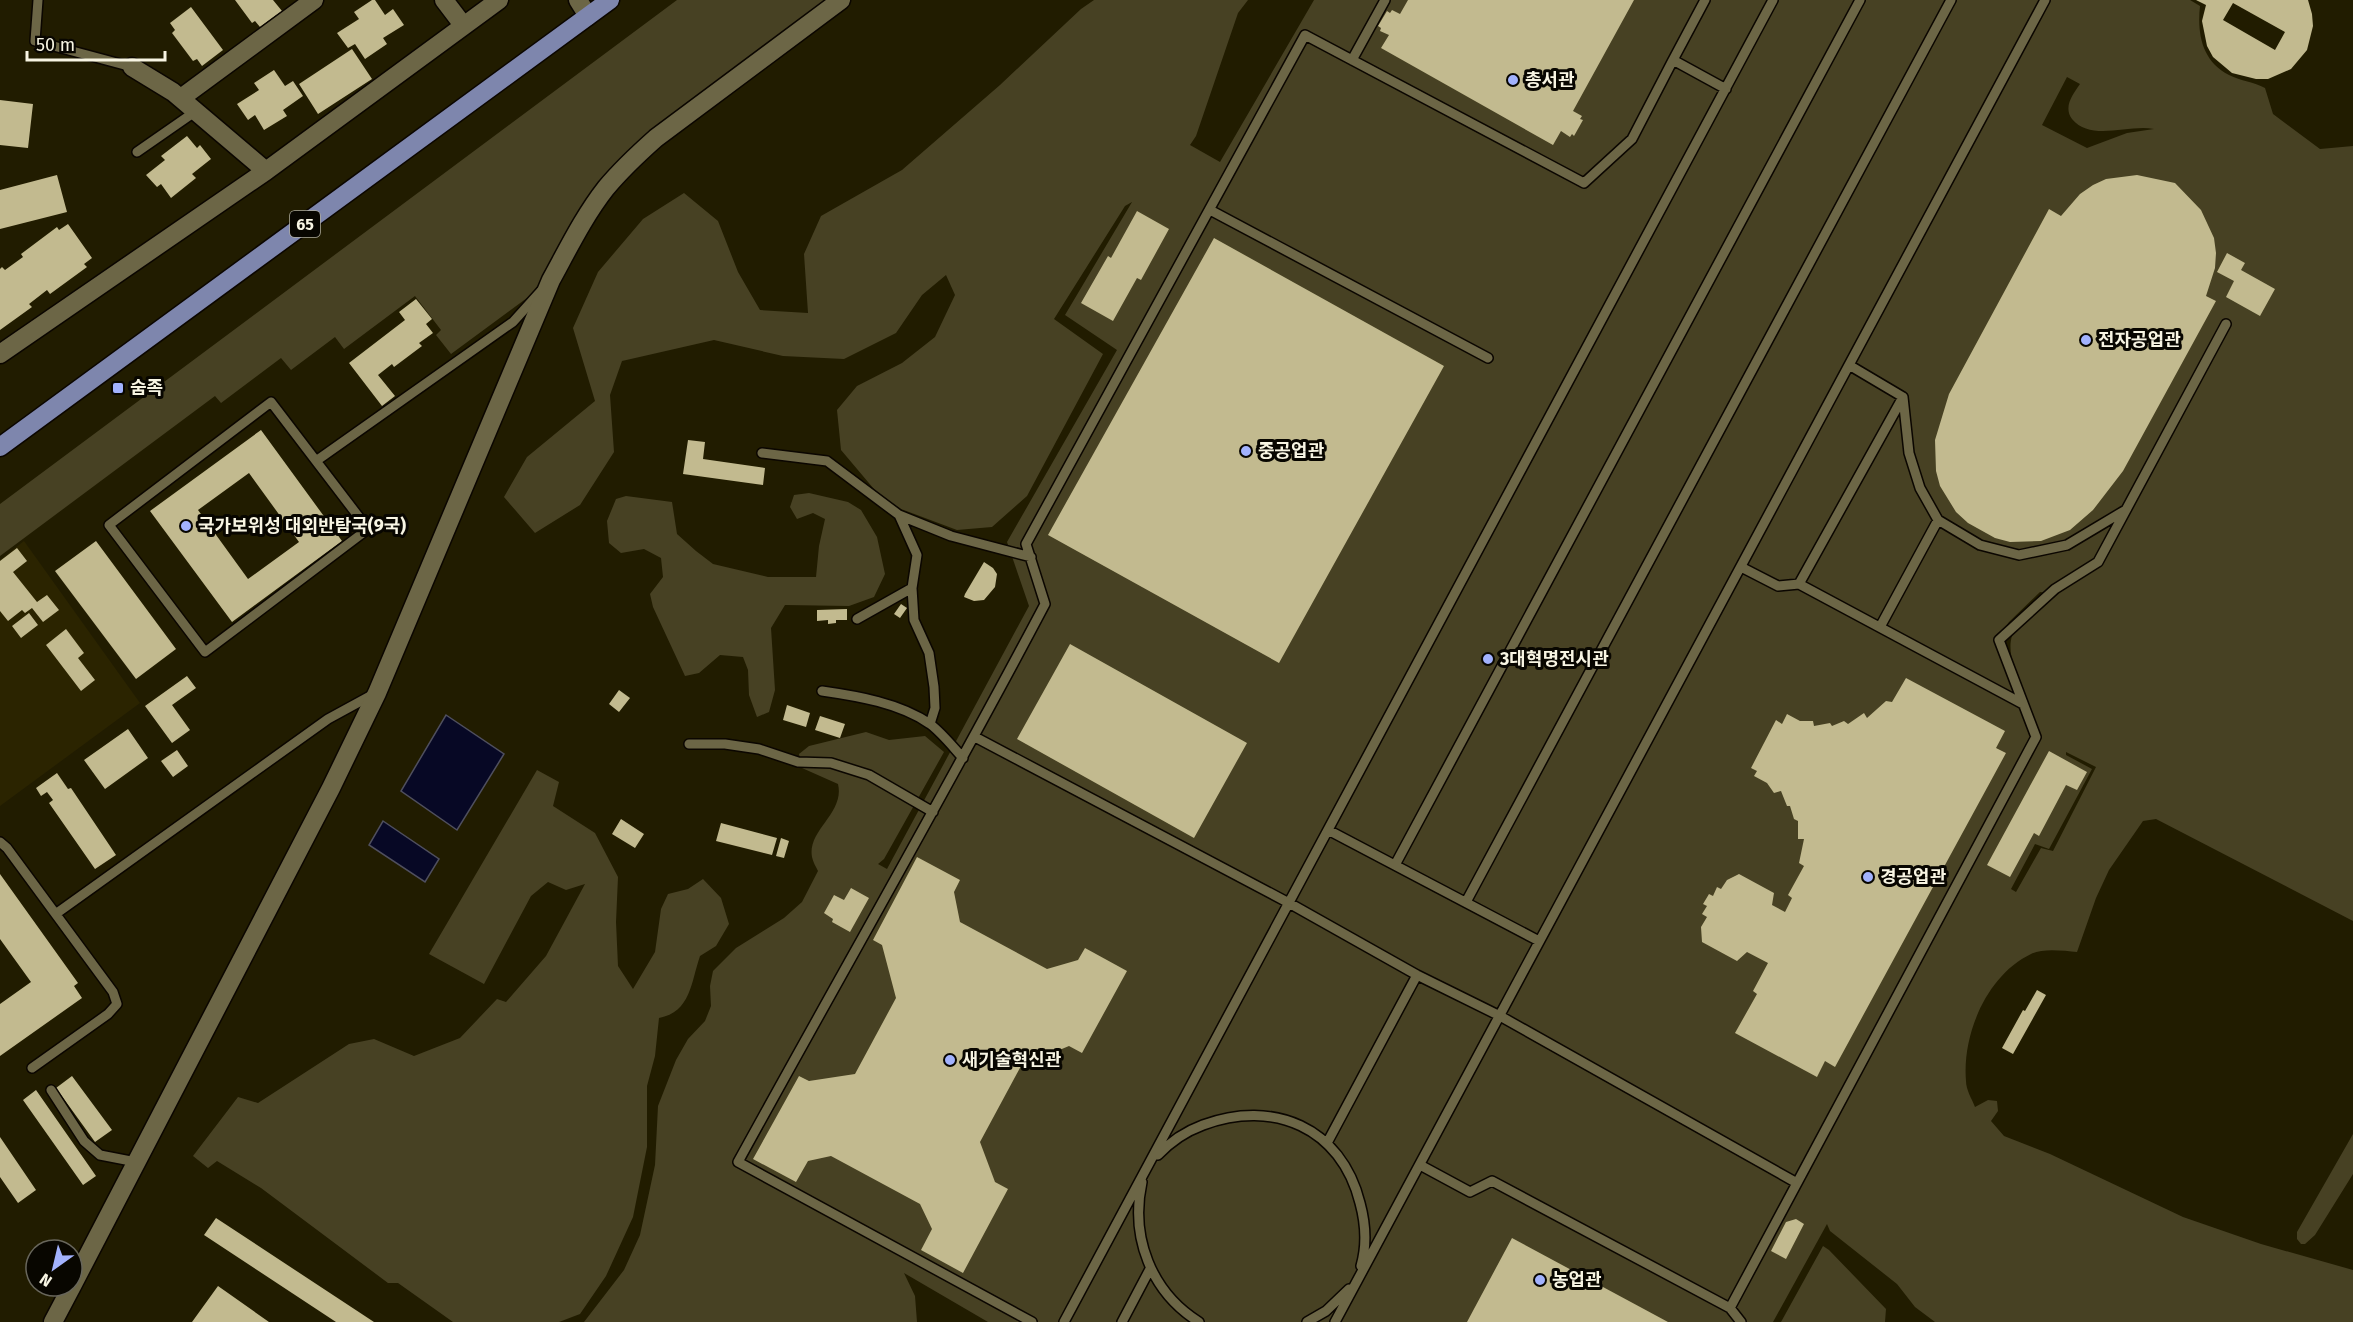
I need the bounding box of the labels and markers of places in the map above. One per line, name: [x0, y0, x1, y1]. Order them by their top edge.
place label: 총서관: [1525, 69, 1575, 91]
marker: 총서관: [1506, 73, 1520, 87]
place label: 전자공업관: [2098, 329, 2181, 351]
marker: 전자공업관: [2079, 333, 2093, 347]
place label: 숨족: [130, 377, 163, 399]
marker: 숨족: [111, 381, 125, 395]
place label: 중공업관: [1258, 440, 1325, 462]
marker: 중공업관: [1239, 444, 1253, 458]
place label: 국가보위성 대외반탐국(9국): [198, 515, 406, 537]
marker: 국가보위성 대외반탐국(9국): [179, 519, 193, 533]
place label: 3대혁명전시관: [1499, 648, 1609, 670]
marker: 3대혁명전시관: [1481, 652, 1495, 666]
place label: 경공업관: [1880, 866, 1947, 888]
marker: 경공업관: [1861, 870, 1875, 884]
place label: 새기술혁신관: [962, 1049, 1062, 1071]
marker: 새기술혁신관: [943, 1053, 957, 1067]
place label: 농업관: [1552, 1269, 1602, 1291]
marker: 농업관: [1533, 1273, 1547, 1287]

